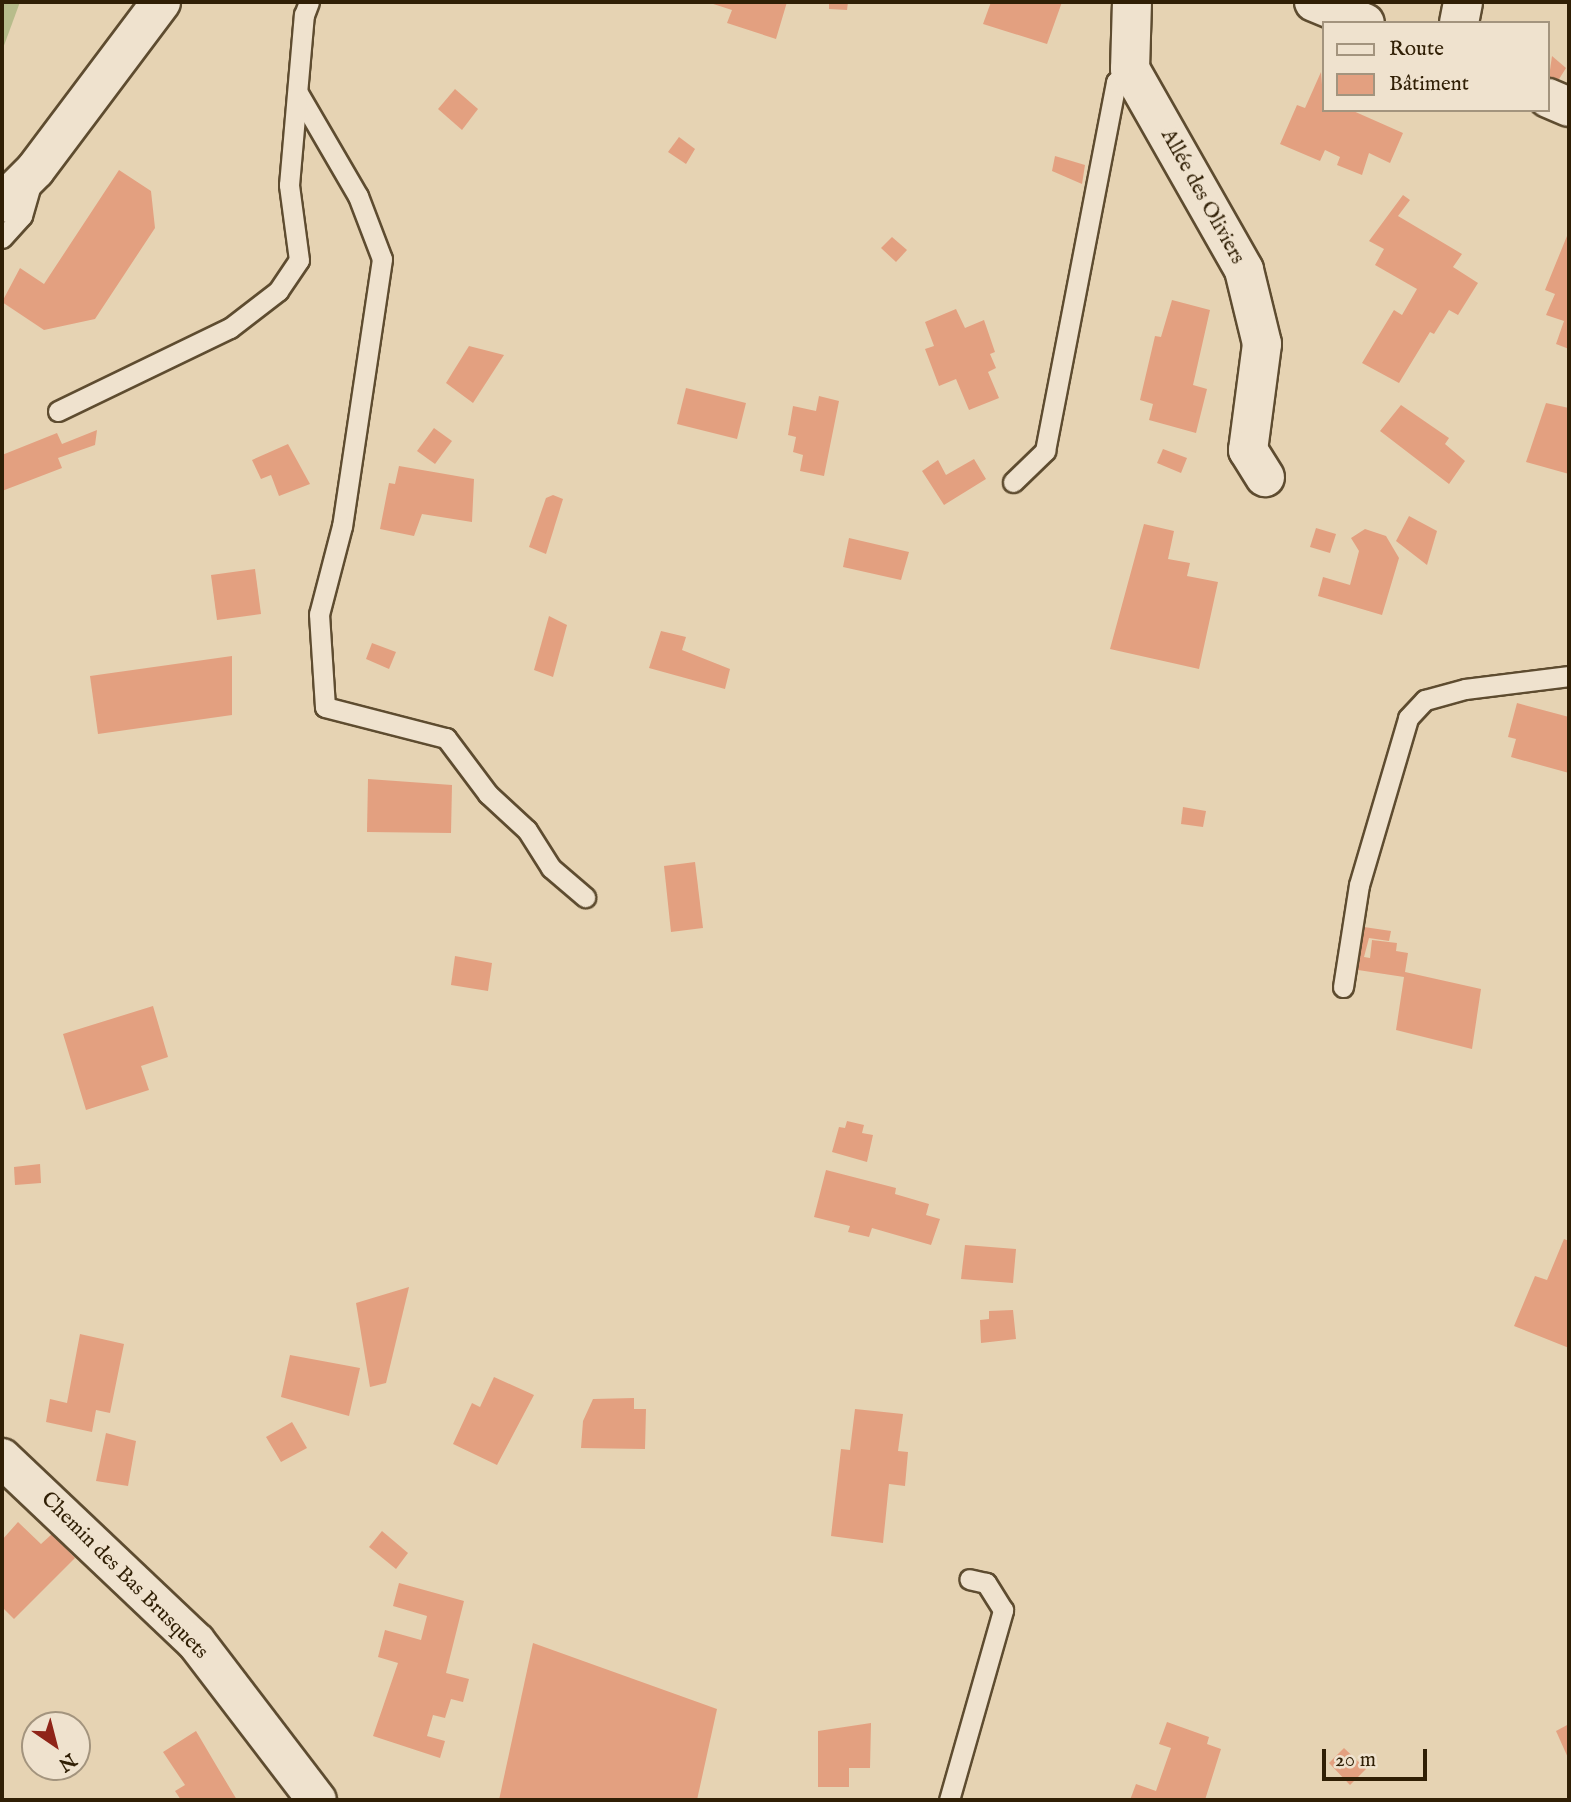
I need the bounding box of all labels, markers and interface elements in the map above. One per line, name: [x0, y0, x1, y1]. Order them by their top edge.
legend: [1322, 21, 1550, 112]
text: Route: [1389, 36, 1444, 63]
text: Bâtiment: [1389, 71, 1469, 98]
street label: Allée des Oliviers: [1155, 125, 1249, 269]
street label: Chemin des Bas Brusquets: [35, 1487, 213, 1665]
north arrow: [21, 1711, 91, 1781]
scale bar: [1326, 1736, 1431, 1780]
text: N: [53, 1747, 81, 1776]
text: 20 m: [1335, 1747, 1376, 1774]

